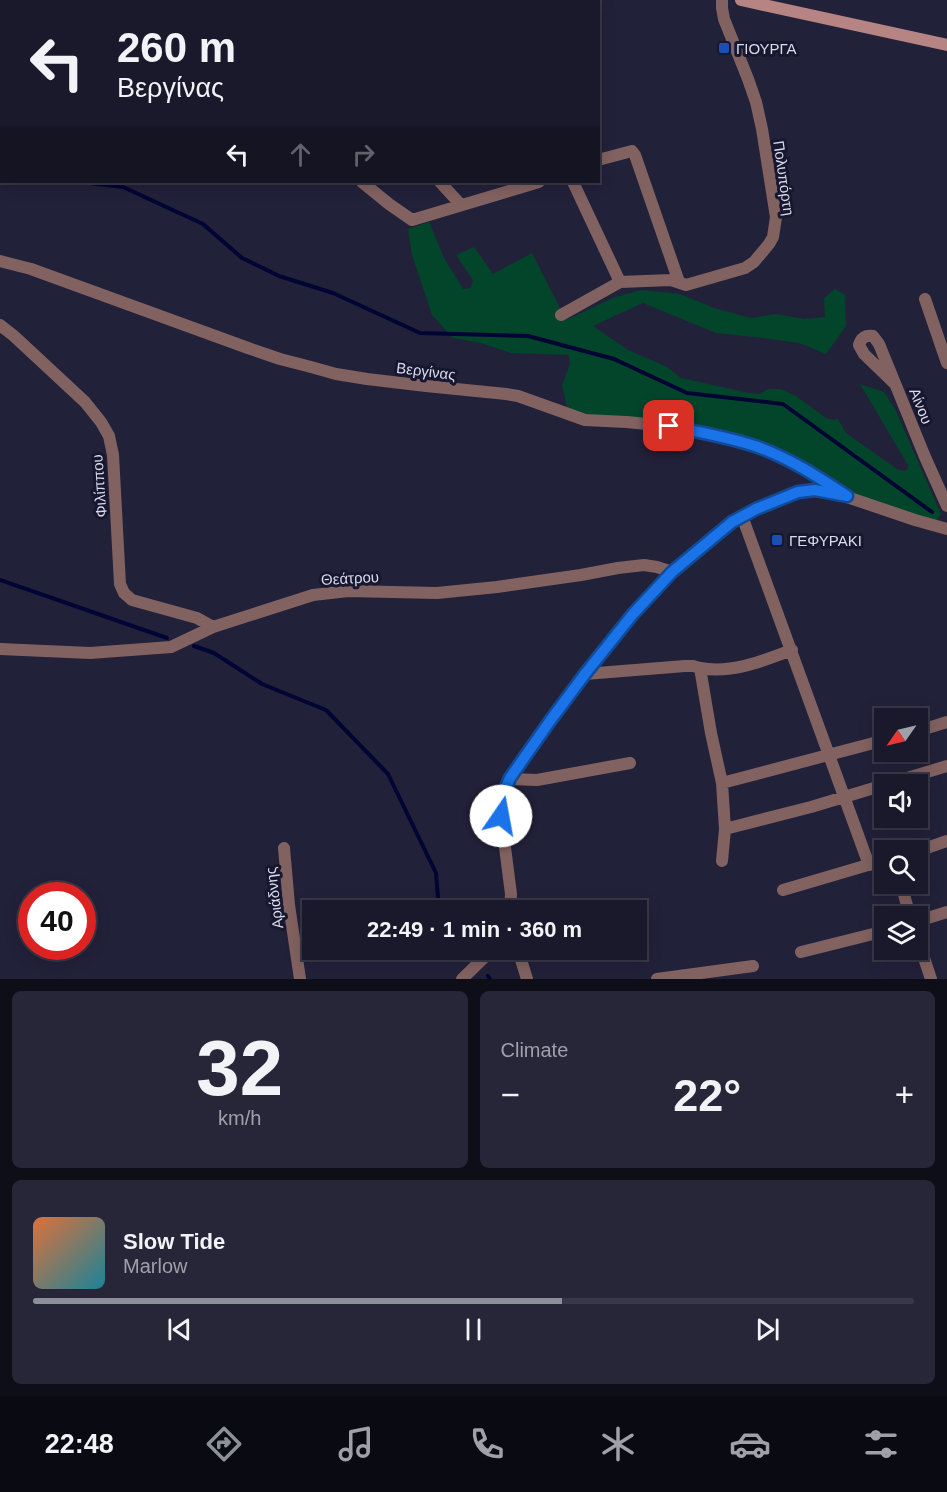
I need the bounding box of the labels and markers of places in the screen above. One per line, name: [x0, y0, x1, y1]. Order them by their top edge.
place label: ΓΙΟΥΡΓΑ: [736, 40, 797, 57]
marker: ΓΙΟΥΡΓΑ: [717, 41, 731, 55]
pin: [643, 400, 694, 451]
place label: ΓΕΦΥΡΑΚΙ: [789, 532, 862, 549]
marker: ΓΕΦΥΡΑΚΙ: [770, 533, 784, 547]

